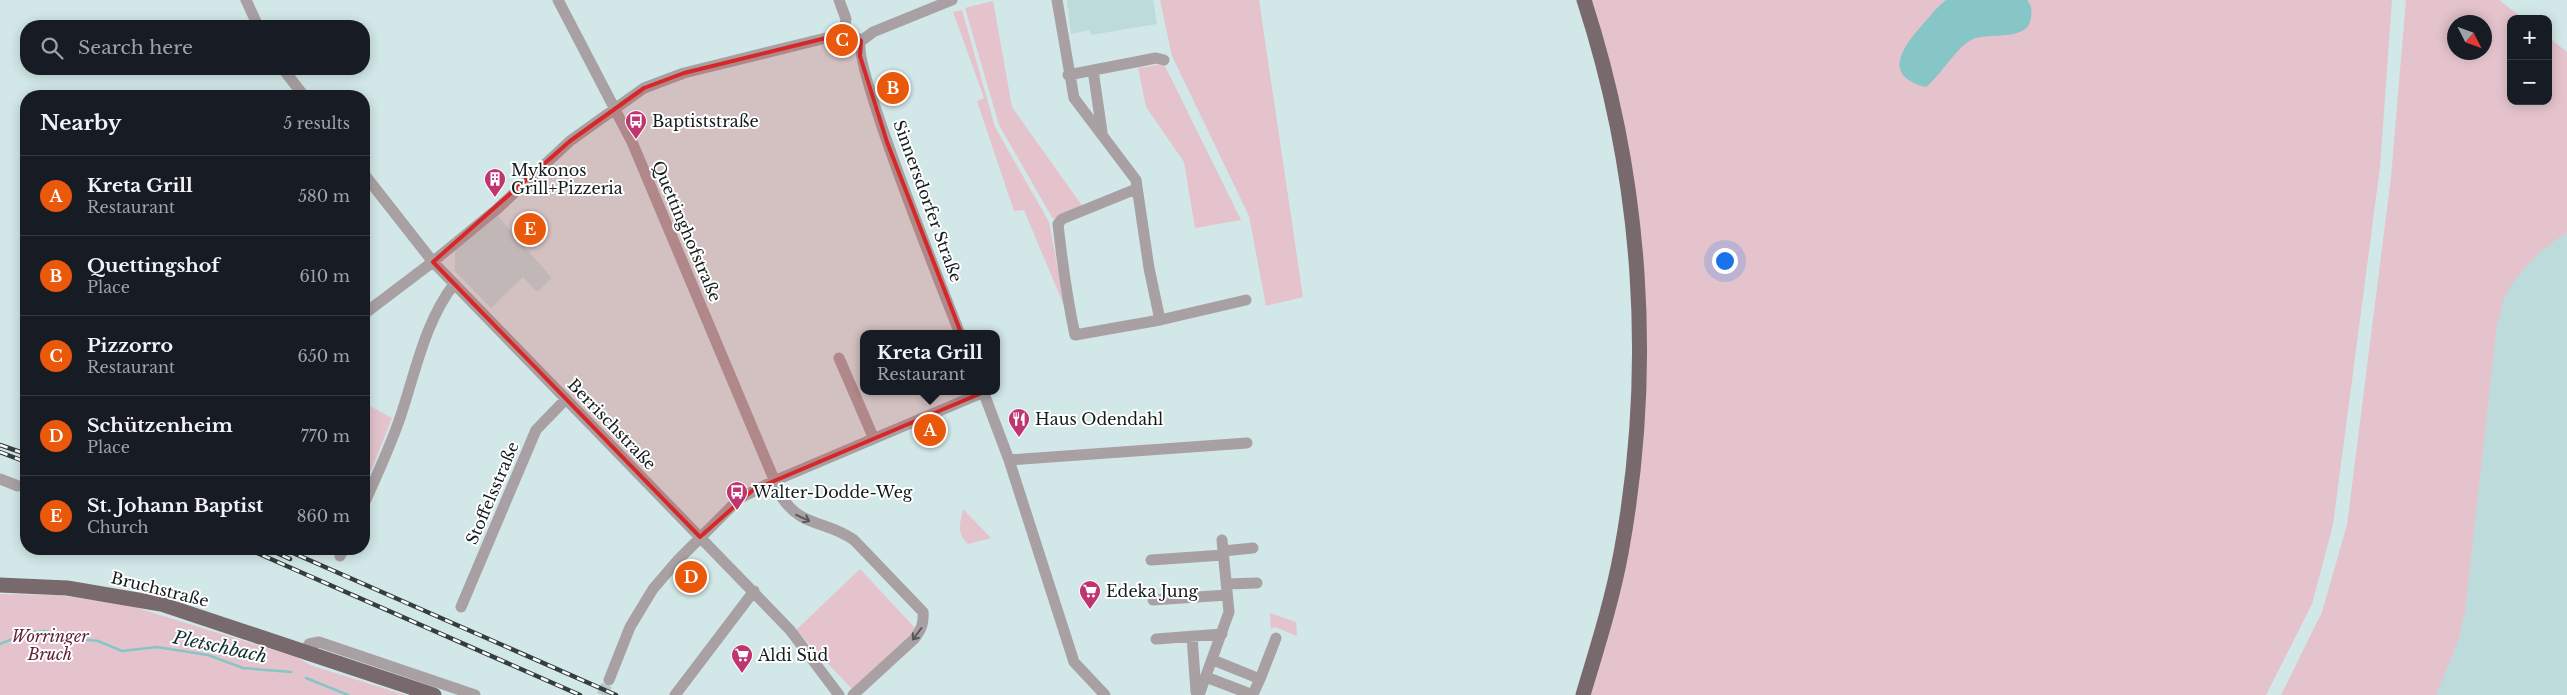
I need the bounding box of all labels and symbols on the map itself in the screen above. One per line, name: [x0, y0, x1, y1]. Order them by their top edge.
north arrow: [2447, 15, 2492, 60]
pin: C: [826, 21, 858, 59]
pin: B: [877, 69, 909, 107]
bus stop icon: Baptiststraße: [624, 109, 648, 140]
place label: Baptiststraße: [652, 111, 759, 131]
street label: Sinnersdorfer Straße: [889, 117, 967, 285]
street label: Quettinghofstraße: [648, 158, 726, 304]
place label: Mykonos Grill+Pizzeria: [511, 160, 623, 198]
building icon: Mykonos Grill+Pizzeria: [483, 167, 507, 198]
pin: E: [514, 210, 546, 248]
your location: [1712, 248, 1738, 274]
street label: Berrischstraße: [564, 374, 660, 474]
restaurant icon: Haus Odendahl: [1007, 407, 1031, 438]
place label: Haus Odendahl: [1035, 409, 1163, 429]
pin: A: [914, 411, 946, 449]
street label: Stoffelsstraße: [461, 439, 523, 547]
bus stop icon: Walter-Dodde-Weg: [725, 480, 749, 511]
place label: Walter-Dodde-Weg: [752, 482, 913, 502]
one-way arrow: [795, 514, 810, 523]
pin: D: [675, 558, 707, 596]
street label: Bruchstraße: [109, 567, 211, 611]
supermarket icon: Edeka Jung: [1078, 579, 1102, 610]
place label: Edeka Jung: [1106, 581, 1198, 601]
park label: Worringer Bruch: [11, 626, 89, 664]
water label: Pletschbach: [170, 626, 269, 668]
one-way arrow: [912, 627, 922, 641]
supermarket icon: Aldi Süd: [730, 643, 754, 674]
place label: Aldi Süd: [757, 645, 828, 665]

